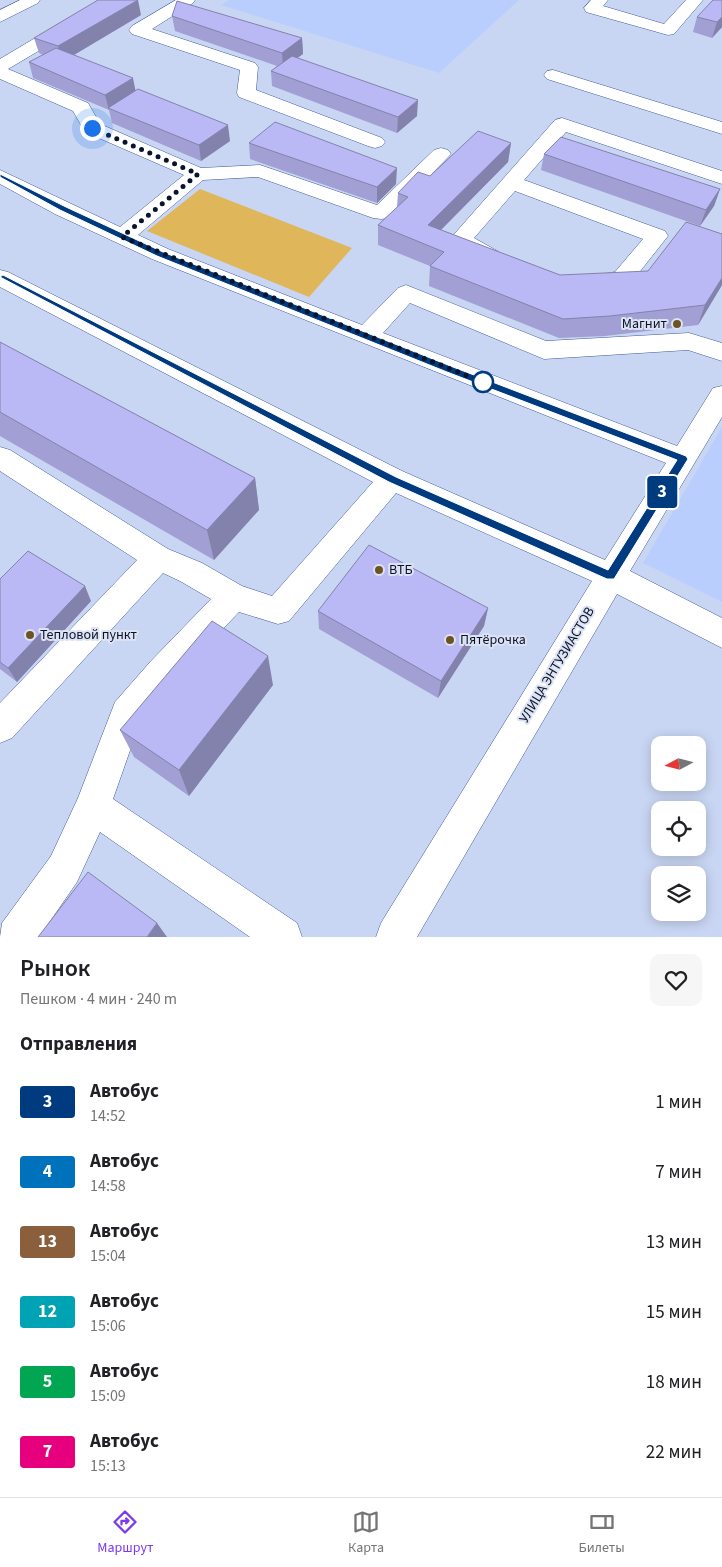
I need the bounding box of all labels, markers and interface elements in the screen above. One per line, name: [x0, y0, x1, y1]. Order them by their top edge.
your location: [80, 116, 105, 141]
place label: Магнит: [622, 314, 668, 334]
marker: Магнит: [671, 318, 683, 330]
unlabelled marker: [472, 371, 494, 393]
line badge: 3: [646, 476, 678, 508]
text: 3: [657, 479, 667, 504]
place label: ВТБ: [389, 560, 413, 580]
marker: ВТБ: [373, 564, 385, 576]
street label: УЛИЦА ЭНТУЗИАСТОВ: [514, 603, 600, 727]
place label: Тепловой пункт: [40, 625, 138, 645]
marker: Тепловой пункт: [24, 629, 36, 641]
place label: Пятёрочка: [460, 630, 526, 650]
marker: Пятёрочка: [444, 634, 456, 646]
north arrow: [651, 736, 706, 791]
map controls: [651, 736, 706, 921]
button: locate: [651, 801, 706, 856]
button: layers: [651, 866, 706, 921]
text: Рынок: [20, 951, 90, 986]
button: heart: [650, 954, 702, 1006]
text: Пешком · 4 мин · 240 m: [20, 988, 177, 1010]
text: Отправления: [20, 1031, 137, 1058]
text: Автобус: [90, 1078, 159, 1105]
text: 3: [43, 1089, 52, 1114]
text: 1 мин: [655, 1089, 702, 1116]
text: 14:52: [90, 1105, 126, 1127]
text: Автобус: [90, 1148, 159, 1175]
text: 4: [43, 1159, 52, 1184]
text: 7 мин: [655, 1159, 702, 1186]
text: 14:58: [90, 1175, 126, 1197]
text: Автобус: [90, 1218, 159, 1245]
text: 13: [38, 1229, 57, 1254]
text: 13 мин: [646, 1229, 702, 1256]
text: 15:04: [90, 1245, 126, 1267]
text: Автобус: [90, 1288, 159, 1315]
text: 12: [38, 1299, 57, 1324]
text: 15 мин: [646, 1299, 702, 1326]
text: 15:06: [90, 1315, 126, 1337]
text: Автобус: [90, 1358, 159, 1385]
text: 5: [43, 1369, 52, 1394]
text: 18 мин: [646, 1369, 702, 1396]
text: 15:09: [90, 1385, 126, 1407]
text: Автобус: [90, 1428, 159, 1455]
text: 7: [43, 1439, 52, 1464]
text: 22 мин: [646, 1439, 702, 1466]
text: 15:13: [90, 1455, 126, 1477]
tab: Маршрут: [97, 1508, 153, 1558]
tab: Карта: [348, 1508, 384, 1558]
tab: Билеты: [579, 1508, 625, 1558]

